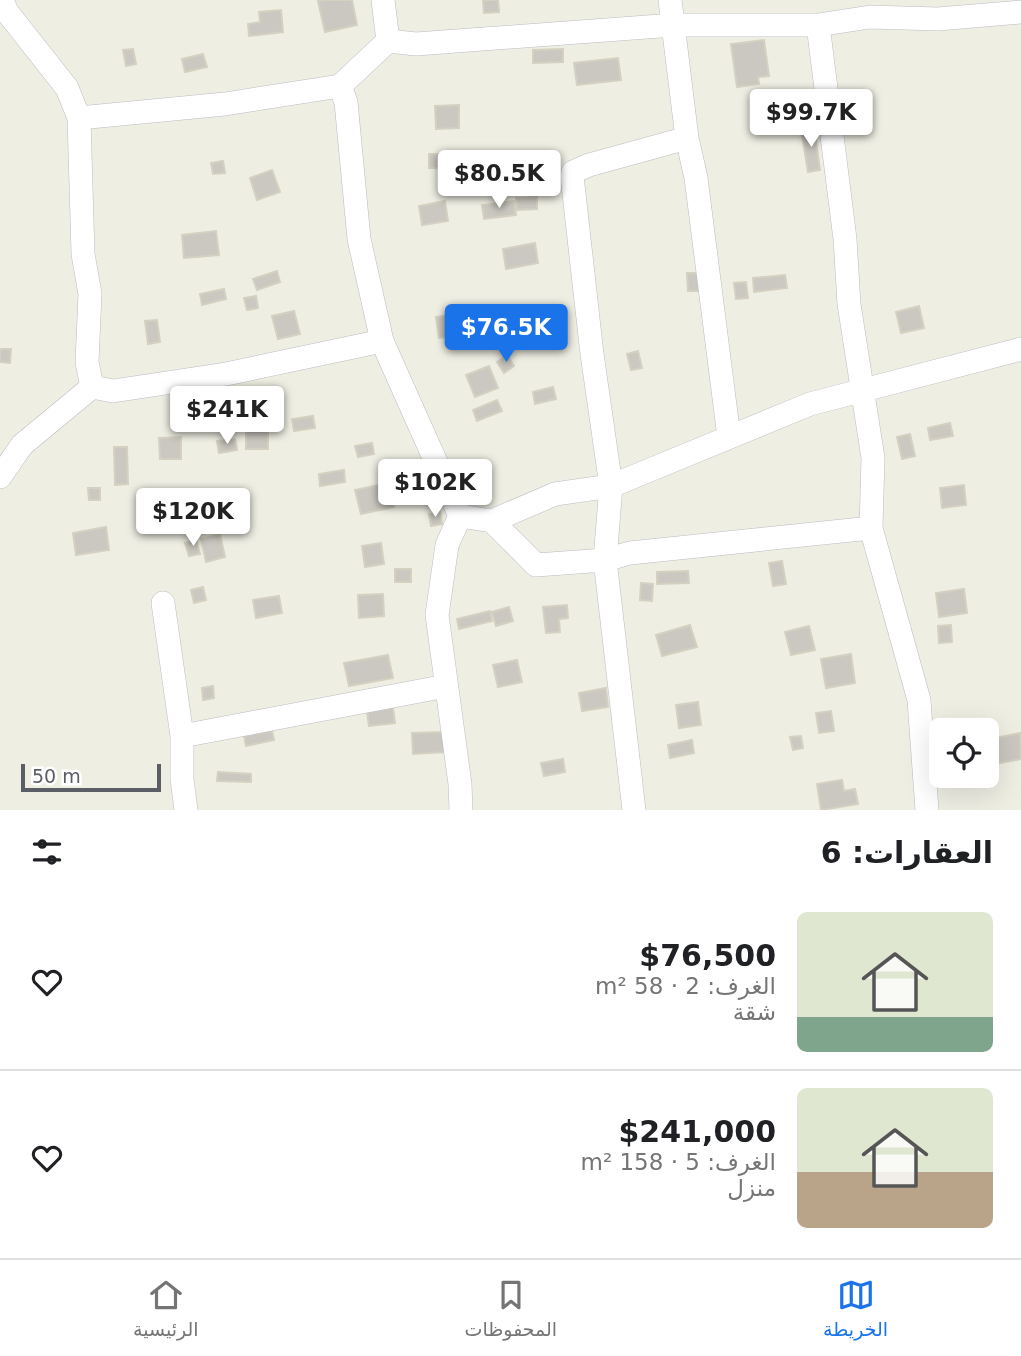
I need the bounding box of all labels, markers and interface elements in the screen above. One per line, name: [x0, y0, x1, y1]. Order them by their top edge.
pin: $99.7K: [754, 90, 868, 149]
text: $99.7K: [766, 99, 856, 125]
pin: $80.5K: [442, 150, 556, 210]
text: $80.5K: [454, 160, 544, 186]
pin: $76.5K: [449, 304, 563, 364]
text: $76.5K: [461, 314, 551, 340]
pin: $241K: [178, 386, 276, 446]
text: $241K: [186, 396, 268, 422]
pin: $102K: [386, 460, 484, 519]
text: $102K: [394, 469, 476, 495]
pin: $120K: [144, 489, 242, 548]
text: $120K: [152, 498, 234, 524]
map controls: [929, 718, 999, 788]
button: locate: [929, 718, 999, 788]
scale bar: [21, 761, 161, 793]
text: 50 m: [32, 765, 81, 787]
icon: filters: [28, 833, 66, 871]
text: العقارات: 6: [821, 835, 993, 870]
text: $76,500: [639, 938, 776, 973]
icon: home: [853, 940, 937, 1024]
icon: heart: [28, 963, 66, 1001]
text: الغرف: 2 · 58 m²: [595, 973, 776, 999]
text: شقة: [733, 999, 776, 1025]
text: $241,000: [618, 1114, 776, 1149]
icon: home: [853, 1116, 937, 1200]
icon: heart: [28, 1139, 66, 1177]
text: الغرف: 5 · 158 m²: [580, 1149, 776, 1175]
text: منزل: [727, 1175, 776, 1201]
tab: الرئيسية: [133, 1276, 198, 1340]
tab: المحفوظات: [465, 1276, 557, 1340]
tab: الخريطة: [823, 1276, 888, 1340]

